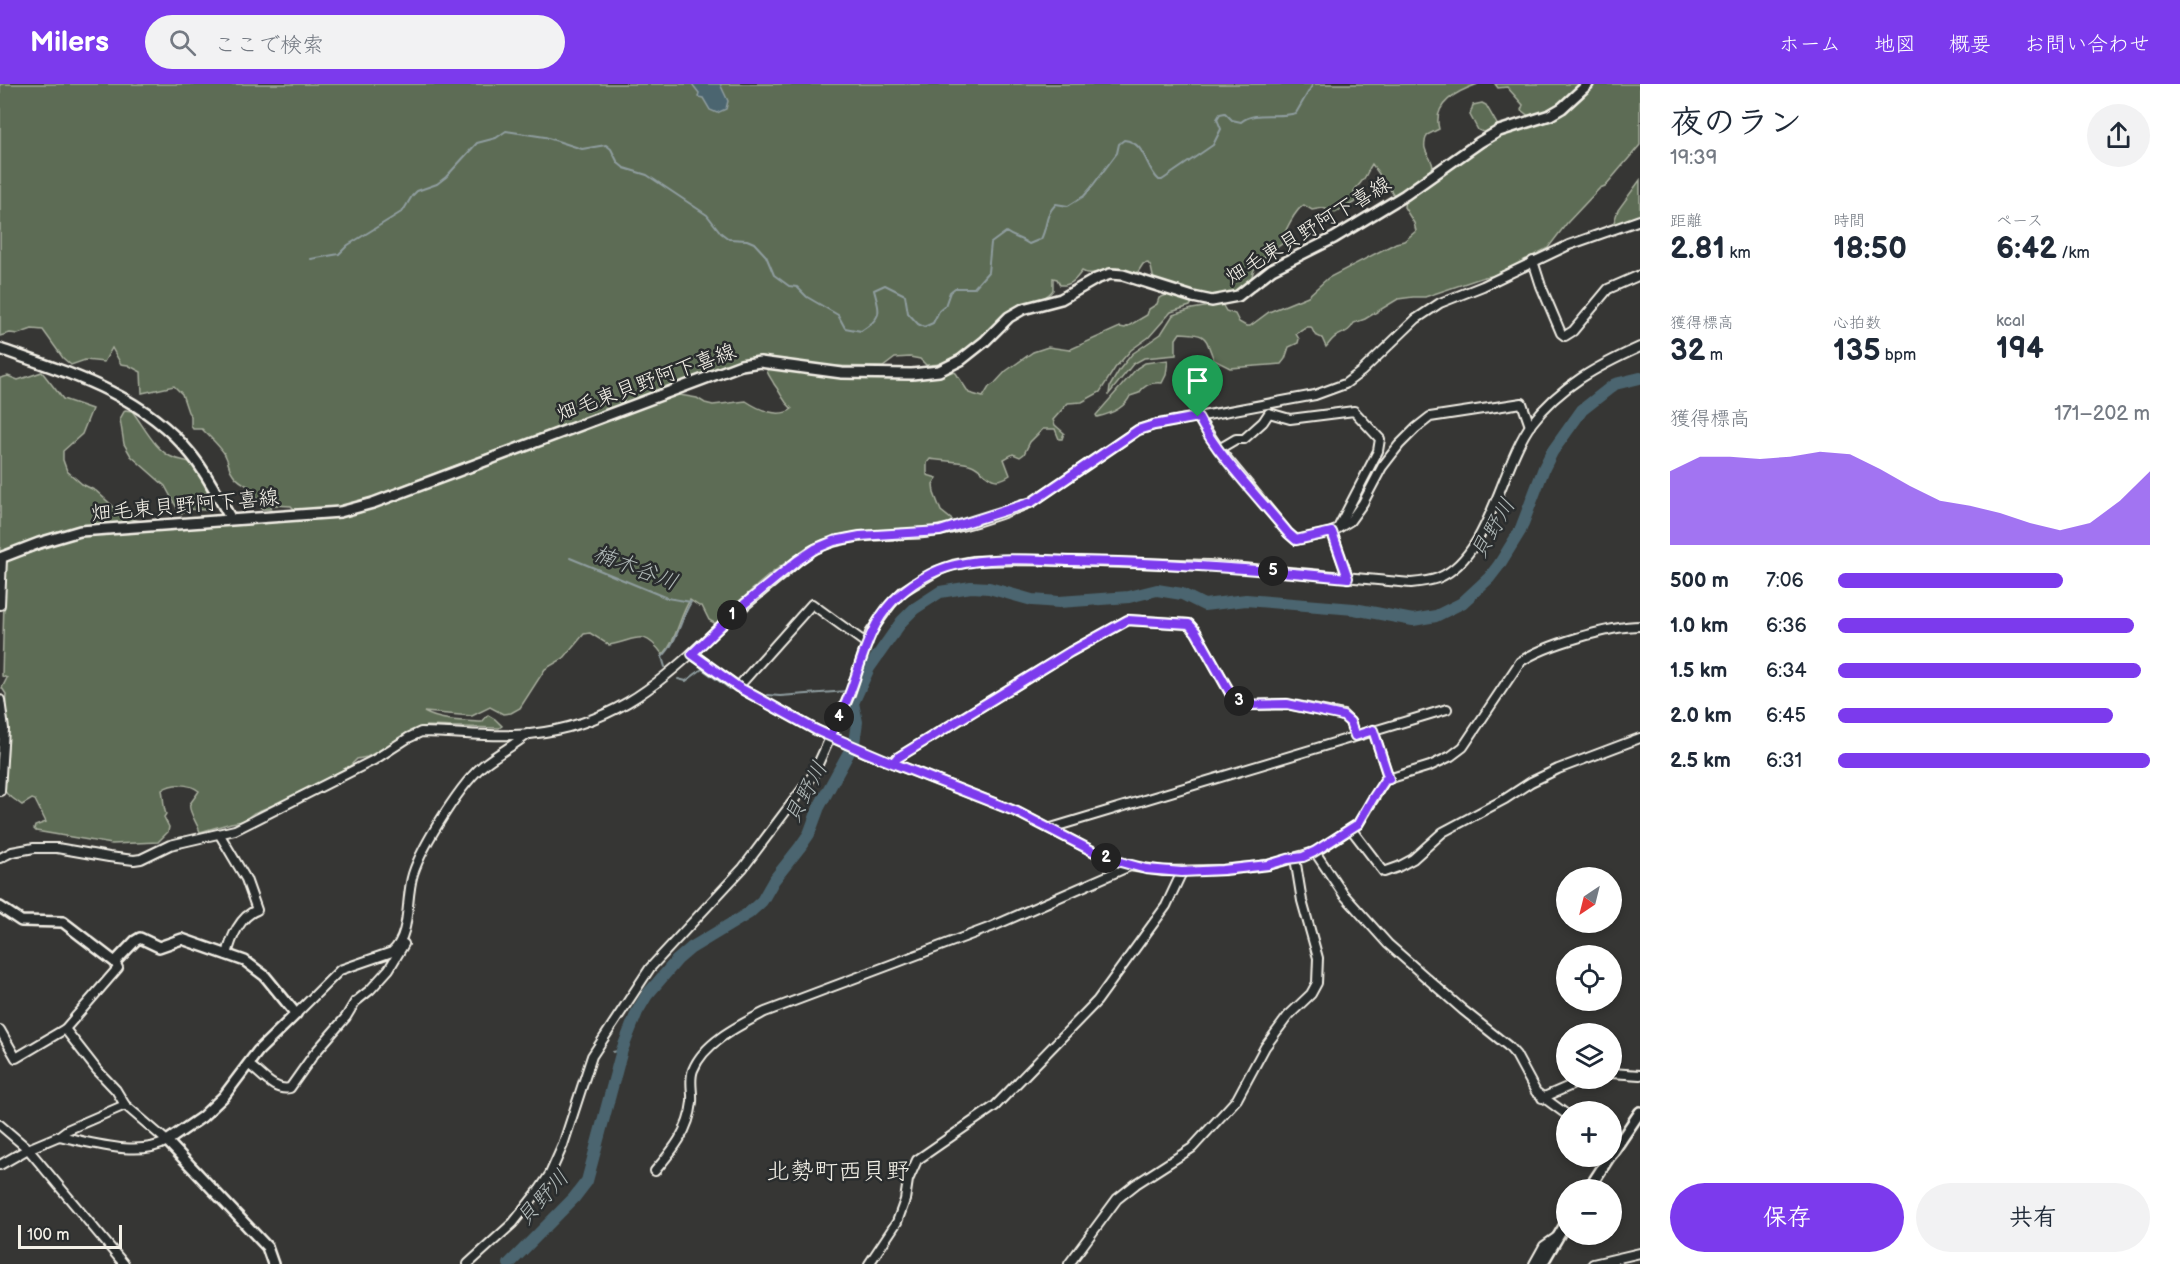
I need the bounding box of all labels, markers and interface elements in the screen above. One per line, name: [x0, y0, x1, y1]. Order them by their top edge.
search box: [145, 15, 565, 69]
text: Milers: [30, 26, 109, 59]
icon: search: [166, 26, 199, 59]
text: ここで検索: [214, 32, 324, 59]
text: ホーム: [1779, 32, 1841, 57]
text: 地図: [1874, 32, 1916, 57]
text: 概要: [1949, 32, 1991, 57]
text: お問い合わせ: [2024, 32, 2150, 57]
text: 夜のラン: [1670, 103, 1802, 143]
button: share: [2087, 104, 2150, 167]
text: 19:39: [1670, 146, 1717, 170]
street label: 畑毛東貝野阿下喜線: [1221, 171, 1396, 290]
text: 距離: [1670, 212, 1702, 231]
text: 時間: [1833, 212, 1865, 231]
text: ペース: [1996, 212, 2043, 231]
text: 2.81: [1670, 231, 1725, 267]
text: 18:50: [1833, 231, 1907, 267]
text: 6:42: [1996, 231, 2057, 267]
text: km: [1725, 244, 1751, 263]
text: /km: [2057, 244, 2090, 263]
text: kcal: [1996, 312, 2025, 331]
text: 獲得標高: [1670, 314, 1734, 333]
text: 心拍数: [1833, 314, 1881, 333]
text: 194: [1996, 331, 2044, 367]
text: 32: [1670, 333, 1706, 369]
text: 135: [1833, 333, 1880, 369]
street label: 畑毛東貝野阿下喜線: [553, 338, 739, 427]
text: m: [1706, 346, 1723, 365]
text: bpm: [1880, 346, 1916, 365]
pin: [1172, 355, 1223, 417]
icon: arrive: [1181, 364, 1214, 397]
text: 171–202 m: [2054, 402, 2150, 426]
text: 獲得標高: [1670, 407, 1750, 431]
street label: 畑毛東貝野阿下喜線: [90, 485, 280, 526]
water label: 貝野川: [1465, 493, 1521, 564]
water label: 楠木谷川: [590, 540, 681, 597]
pin: 5: [1258, 556, 1288, 586]
text: 5: [1268, 561, 1278, 580]
text: 500 m: [1670, 569, 1729, 593]
text: 7:06: [1766, 569, 1804, 593]
pin: 1: [717, 600, 747, 630]
text: 1: [729, 605, 735, 624]
text: 1.0 km: [1670, 614, 1728, 638]
text: 6:36: [1766, 614, 1807, 638]
text: 1.5 km: [1670, 659, 1727, 683]
text: 6:34: [1766, 659, 1807, 683]
pin: 3: [1224, 686, 1254, 716]
text: 3: [1234, 691, 1244, 710]
pin: 4: [824, 702, 854, 732]
text: 2.0 km: [1670, 704, 1732, 728]
text: 6:45: [1766, 704, 1806, 728]
text: 4: [834, 707, 844, 726]
text: 2.5 km: [1670, 749, 1731, 773]
text: 6:31: [1766, 749, 1802, 773]
water label: 貝野川: [779, 757, 834, 828]
pin: 2: [1091, 843, 1121, 873]
text: 2: [1101, 848, 1111, 867]
north arrow: [1556, 867, 1622, 933]
map controls: [1556, 867, 1622, 1245]
button: locate: [1556, 945, 1622, 1011]
button: layers: [1556, 1023, 1622, 1089]
button: +: [1556, 1101, 1622, 1167]
district label: 北勢町西貝野: [766, 1157, 910, 1186]
water label: 貝野川: [511, 1164, 575, 1232]
button: −: [1556, 1179, 1622, 1245]
button: 保存: [1670, 1183, 1904, 1252]
button: 共有: [1916, 1183, 2150, 1252]
scale bar: [18, 1222, 122, 1250]
text: 100 m: [27, 1226, 70, 1245]

